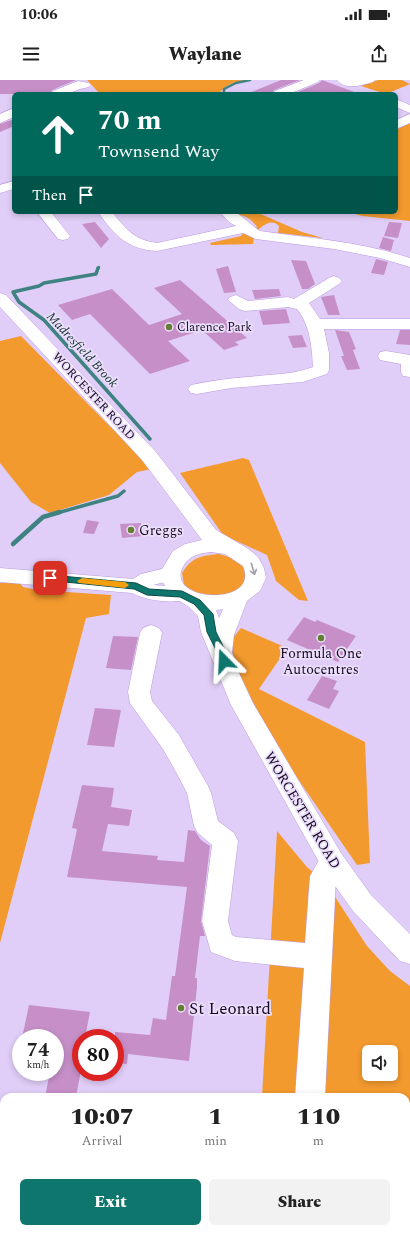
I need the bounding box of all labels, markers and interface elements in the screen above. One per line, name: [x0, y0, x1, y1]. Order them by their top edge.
text: 10:06: [20, 3, 58, 26]
text: Waylane: [168, 41, 242, 68]
icon: menu: [20, 43, 42, 65]
icon: share: [368, 43, 390, 65]
text: 70 m: [98, 99, 162, 142]
icon: ahead: [32, 108, 84, 160]
text: Townsend Way: [98, 138, 219, 165]
text: Then: [32, 184, 67, 207]
icon: arrive: [75, 184, 97, 206]
water label: Madresfield Brook: [42, 307, 123, 392]
place label: Clarence Park: [177, 318, 252, 337]
marker: Clarence Park: [164, 322, 174, 332]
street label: WORCESTER ROAD: [48, 348, 140, 445]
place label: Greggs: [139, 520, 183, 541]
marker: Greggs: [126, 525, 136, 535]
pin: [33, 561, 67, 595]
one-way arrow: [250, 562, 257, 575]
icon: arrive: [39, 567, 61, 589]
marker: Formula One Autocentres: [316, 633, 326, 643]
position arrow: [203, 640, 245, 682]
place label: Formula One Autocentres: [280, 643, 362, 680]
street label: WORCESTER ROAD: [259, 748, 346, 873]
place label: St Leonard: [189, 996, 271, 1022]
marker: St Leonard: [176, 1003, 186, 1013]
speed limit sign: 80: [72, 1029, 124, 1081]
text: 74: [27, 1035, 49, 1065]
map controls: [362, 1045, 398, 1081]
button: sound: [362, 1045, 398, 1081]
text: km/h: [27, 1057, 49, 1073]
text: 10:07: [70, 1099, 134, 1135]
text: 1: [208, 1099, 223, 1135]
text: 110: [297, 1099, 340, 1135]
text: Arrival: [82, 1131, 122, 1151]
text: min: [204, 1131, 227, 1151]
text: m: [313, 1131, 324, 1151]
button: Exit: [20, 1179, 201, 1225]
button: Share: [209, 1179, 390, 1225]

